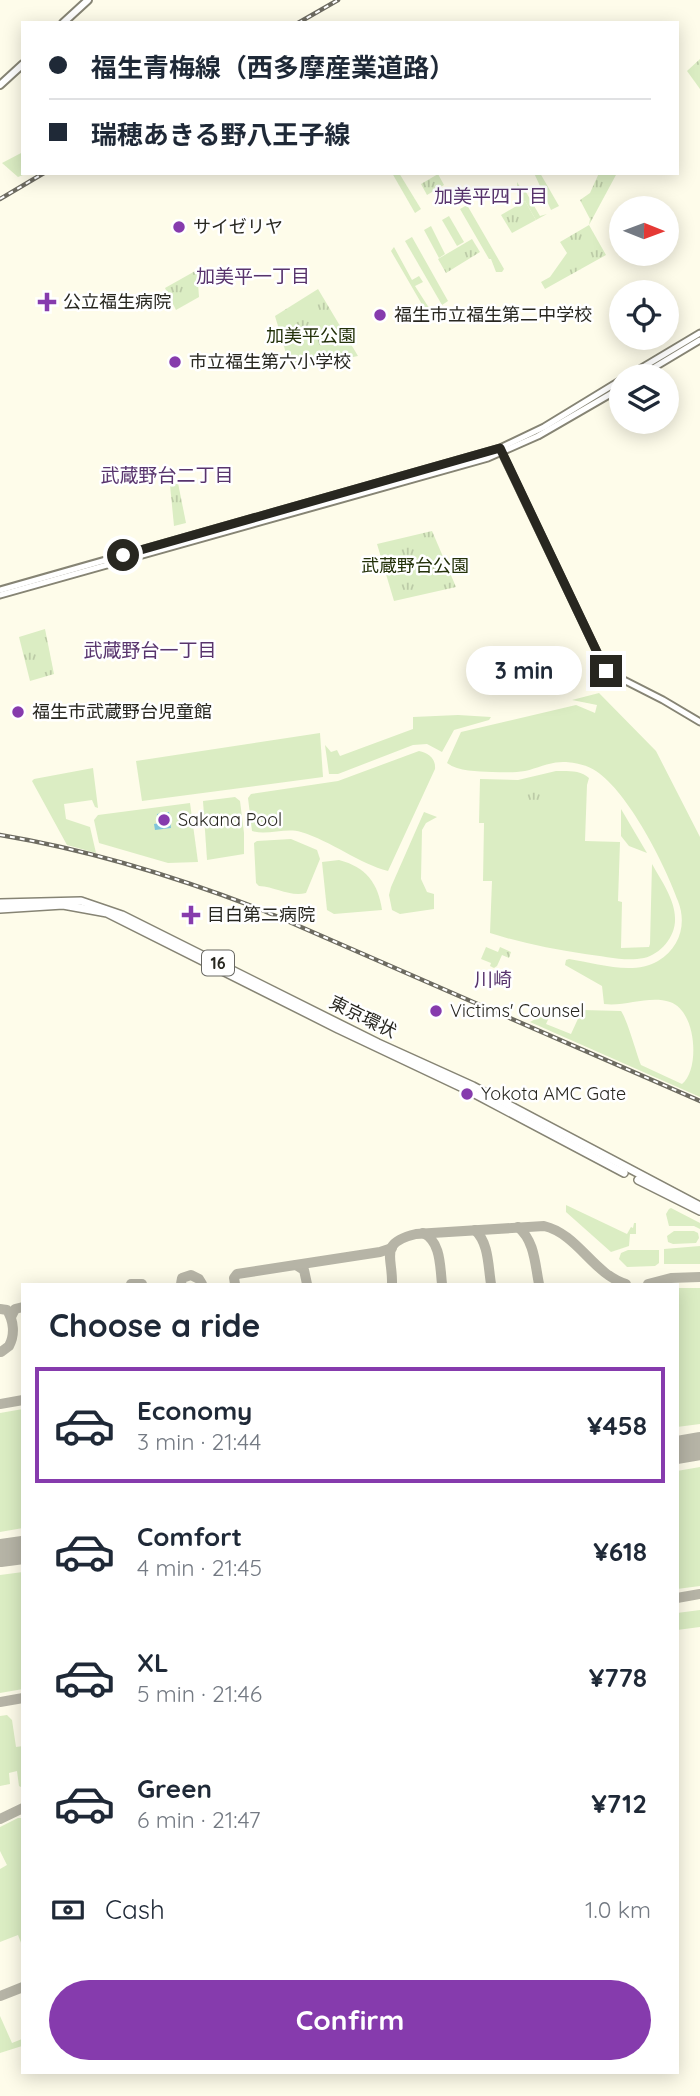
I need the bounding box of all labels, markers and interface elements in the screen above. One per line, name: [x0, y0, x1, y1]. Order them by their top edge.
text: 福生青梅線（西多摩産業道路）: [91, 51, 455, 84]
text: 瑞穂あきる野八王子線: [91, 118, 350, 151]
district label: 加美平四丁目: [434, 184, 548, 208]
north arrow: [609, 196, 679, 266]
map controls: [609, 196, 679, 434]
place label: サイゼリヤ: [193, 215, 283, 238]
marker: サイゼリヤ: [171, 219, 187, 235]
district label: 加美平一丁目: [196, 264, 310, 288]
button: locate: [609, 280, 679, 350]
place label: 公立福生病院: [63, 290, 171, 313]
marker: 公立福生病院: [37, 292, 57, 312]
place label: 福生市立福生第二中学校: [394, 303, 592, 326]
marker: 福生市立福生第二中学校: [372, 307, 388, 323]
park label: 加美平公園: [266, 324, 356, 347]
place label: 市立福生第六小学校: [189, 350, 351, 373]
marker: 市立福生第六小学校: [167, 354, 183, 370]
button: layers: [609, 364, 679, 434]
district label: 武蔵野台二丁目: [100, 463, 234, 487]
route start: [107, 539, 139, 571]
park label: 武蔵野台公園: [361, 554, 469, 577]
district label: 武蔵野台一丁目: [83, 638, 217, 662]
callout: 3 min: [466, 646, 582, 696]
route end: [590, 655, 622, 687]
text: 3 min: [494, 656, 554, 685]
place label: 福生市武蔵野台児童館: [32, 700, 212, 723]
marker: 福生市武蔵野台児童館: [10, 704, 26, 720]
place label: Sakana Pool: [178, 808, 282, 831]
marker: Sakana Pool: [156, 812, 172, 828]
place label: 目白第二病院: [207, 903, 315, 926]
marker: 目白第二病院: [181, 905, 201, 925]
road number: 16: [202, 951, 234, 976]
district label: 川崎: [474, 967, 512, 991]
street label: 東京環状: [326, 990, 401, 1043]
place label: Victims' Counsel: [450, 999, 584, 1022]
marker: Victims' Counsel: [428, 1003, 444, 1019]
place label: Yokota AMC Gate: [481, 1082, 626, 1105]
marker: Yokota AMC Gate: [459, 1086, 475, 1102]
text: Choose a ride: [49, 1305, 261, 1345]
icon: car: [53, 1394, 116, 1457]
text: Economy: [137, 1394, 252, 1427]
text: ¥458: [587, 1409, 647, 1442]
text: 3 min · 21:44: [137, 1427, 261, 1456]
icon: car: [53, 1520, 116, 1583]
text: Comfort: [137, 1520, 242, 1553]
text: ¥618: [593, 1535, 647, 1568]
text: 4 min · 21:45: [137, 1553, 262, 1582]
icon: car: [53, 1646, 116, 1709]
text: XL: [137, 1646, 169, 1679]
text: ¥778: [589, 1661, 647, 1694]
text: 5 min · 21:46: [137, 1679, 262, 1708]
icon: car: [53, 1772, 116, 1835]
text: Green: [137, 1772, 212, 1805]
text: ¥712: [591, 1787, 647, 1820]
text: 6 min · 21:47: [137, 1805, 261, 1834]
icon: cash: [49, 1891, 87, 1929]
text: Cash: [105, 1893, 165, 1926]
text: 1.0 km: [585, 1895, 651, 1924]
button: Confirm: [49, 1980, 651, 2060]

